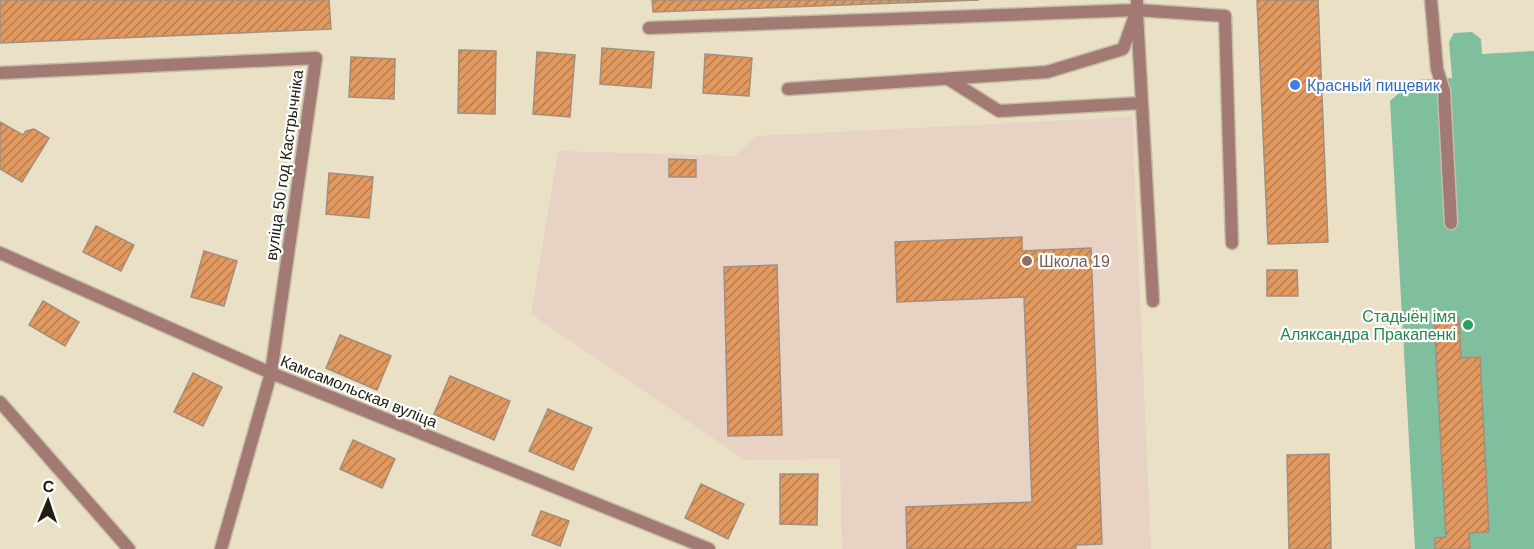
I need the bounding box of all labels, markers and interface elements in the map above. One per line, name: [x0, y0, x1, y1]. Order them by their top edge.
street label: вуліца 50 год Кастрычніка: [263, 69, 306, 261]
place label: Красный пищевик: [1307, 77, 1441, 94]
marker: Красный пищевик: [1288, 78, 1302, 92]
place label: Школа 19: [1039, 253, 1110, 270]
marker: Школа 19: [1020, 254, 1034, 268]
place label: Стадыён імя Аляксандра Пракапенкі: [1280, 308, 1456, 343]
marker: Стадыён імя Аляксандра Пракапенкі: [1461, 318, 1475, 332]
street label: Камсамольская вуліца: [278, 352, 440, 431]
north arrow: [18, 471, 78, 531]
text: С: [42, 478, 55, 495]

